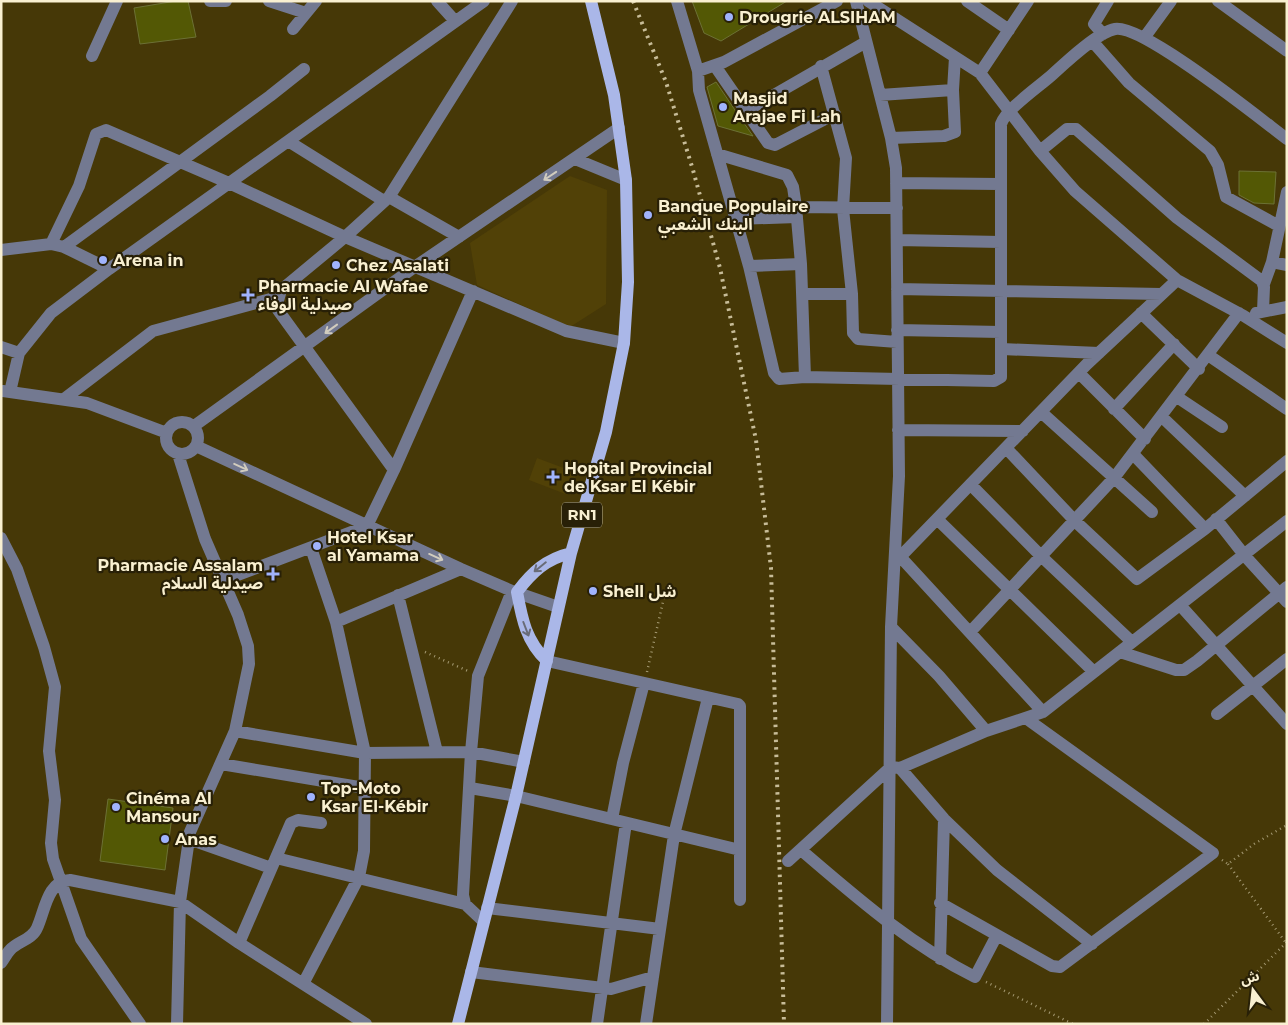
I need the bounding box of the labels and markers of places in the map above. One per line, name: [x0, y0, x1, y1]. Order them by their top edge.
place label: Drougrie ALSIHAM: [739, 8, 896, 27]
marker: Drougrie ALSIHAM: [723, 11, 735, 23]
place label: Masjid Arajae Fi Lah: [732, 89, 841, 126]
marker: Masjid Arajae Fi Lah: [717, 101, 729, 113]
place label: Banque Populaire البنك الشعبي: [658, 197, 808, 238]
marker: Banque Populaire البنك الشعبي: [642, 209, 654, 221]
place label: Arena in: [112, 251, 183, 270]
marker: Arena in: [97, 254, 109, 266]
place label: Chez Asalati: [346, 256, 449, 275]
marker: Chez Asalati: [330, 259, 342, 271]
place label: Pharmacie Al Wafae صيدلية الوفاء: [258, 277, 428, 314]
marker: Pharmacie Al Wafae صيدلية الوفاء: [242, 289, 254, 301]
place label: Hopital Provincial de Ksar El Kébir: [564, 459, 712, 496]
marker: Hopital Provincial de Ksar El Kébir: [546, 470, 560, 484]
place label: Hotel Ksar al Yamama: [327, 528, 419, 565]
marker: Hotel Ksar al Yamama: [311, 540, 323, 552]
place label: Pharmacie Assalam صيدلية السلام: [97, 556, 263, 595]
marker: Pharmacie Assalam صيدلية السلام: [267, 568, 279, 580]
place label: Shell شل: [603, 582, 676, 601]
marker: Shell شل: [587, 585, 599, 597]
place label: Top-Moto Ksar El-Kébir: [321, 779, 429, 816]
place label: Cinéma Al Mansour: [126, 789, 212, 826]
marker: Top-Moto Ksar El-Kébir: [305, 791, 317, 803]
marker: Cinéma Al Mansour: [110, 801, 122, 813]
place label: Anas: [174, 830, 217, 849]
marker: Anas: [159, 833, 171, 845]

